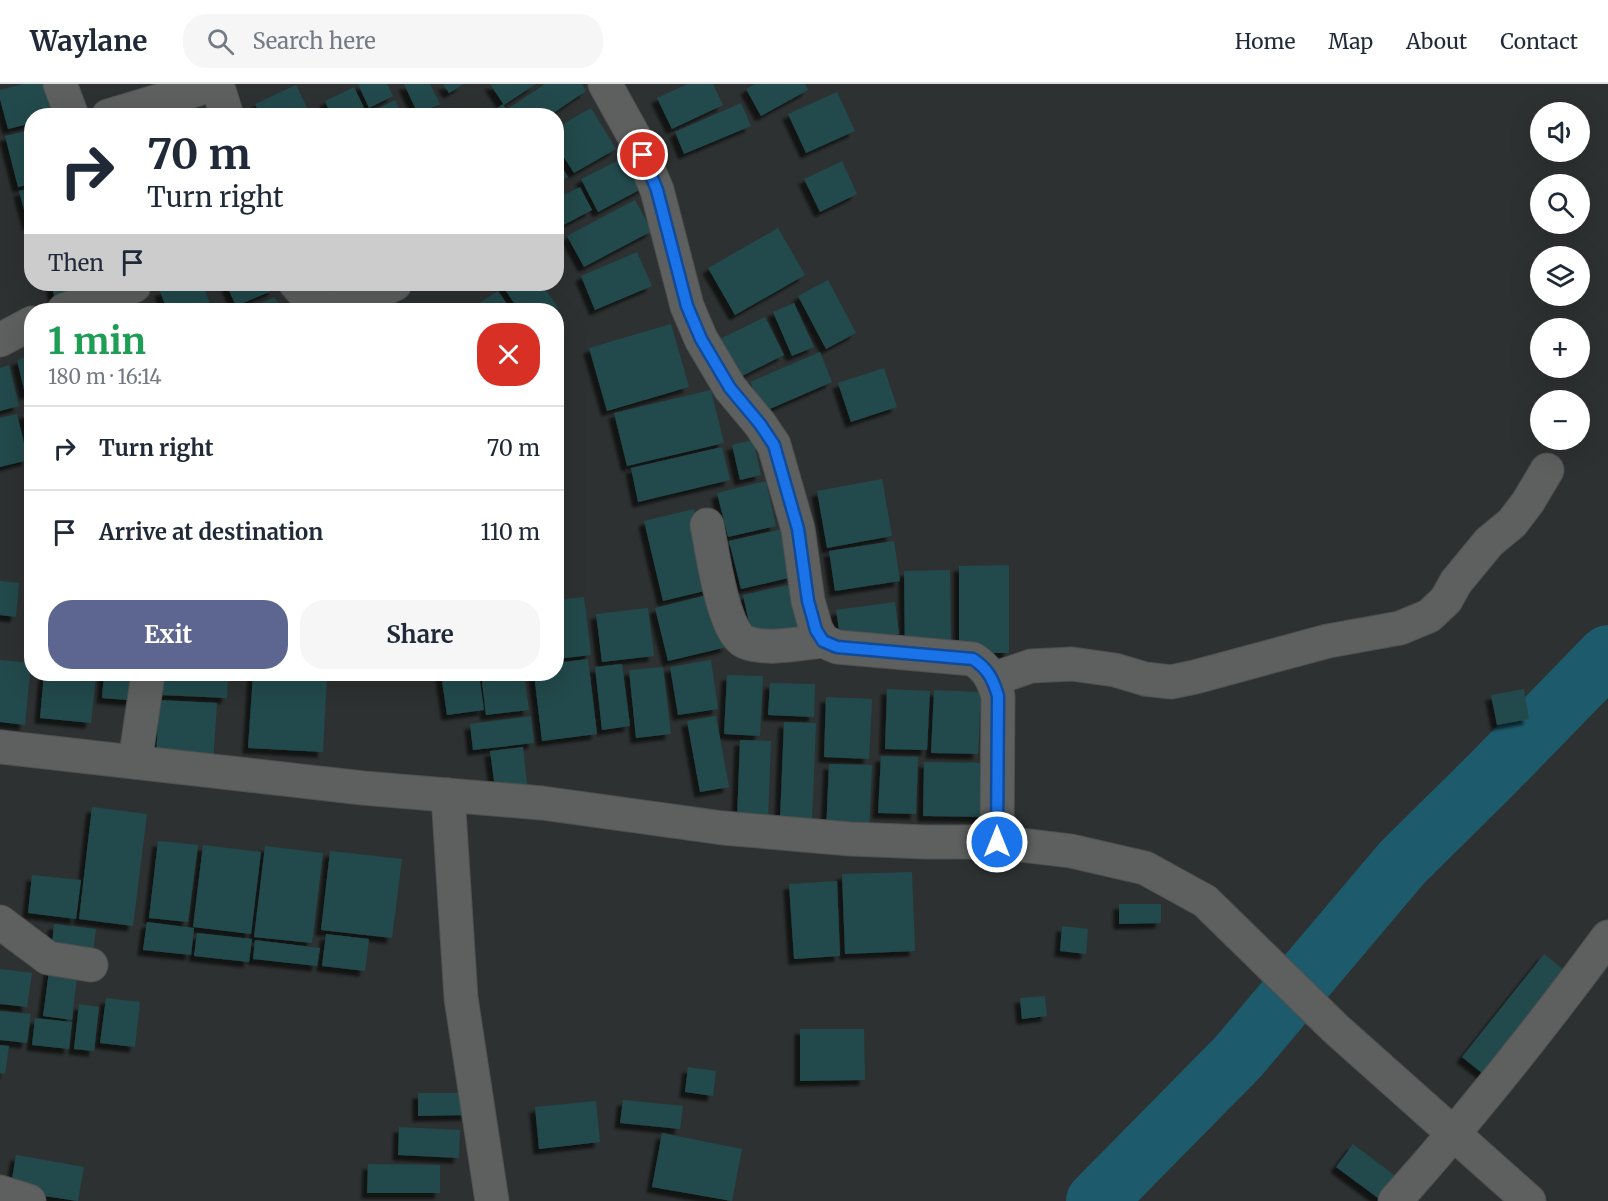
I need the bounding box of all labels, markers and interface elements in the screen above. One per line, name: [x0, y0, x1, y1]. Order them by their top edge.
search box: [183, 14, 603, 68]
text: Waylane: [30, 23, 147, 59]
icon: search: [204, 25, 237, 58]
text: Search here: [252, 27, 376, 55]
text: Home: [1235, 28, 1295, 55]
text: Map: [1328, 28, 1373, 55]
text: About: [1406, 28, 1467, 55]
text: Contact: [1500, 28, 1578, 55]
map controls: [1530, 102, 1590, 450]
button: sound: [1530, 102, 1590, 162]
text: 70 m: [147, 128, 251, 180]
pin: [617, 129, 668, 180]
icon: right: [48, 132, 126, 210]
icon: arrive: [626, 138, 659, 171]
button: search: [1530, 174, 1590, 234]
text: Turn right: [147, 180, 284, 214]
icon: arrive: [116, 246, 149, 279]
button: layers: [1530, 246, 1590, 306]
text: Then: [48, 249, 104, 277]
button: +: [1530, 318, 1590, 378]
text: 1 min: [48, 319, 146, 364]
button: close: [477, 323, 540, 386]
text: 180 m · 16:14: [48, 364, 162, 389]
button: −: [1530, 390, 1590, 450]
icon: right: [48, 432, 81, 465]
text: Turn right: [99, 434, 213, 462]
text: 70 m: [487, 434, 540, 462]
icon: arrive: [48, 516, 81, 549]
text: Arrive at destination: [99, 518, 323, 546]
text: 110 m: [481, 518, 540, 546]
button: Exit: [48, 600, 288, 669]
button: Share: [300, 600, 540, 669]
position arrow: [965, 810, 1029, 874]

